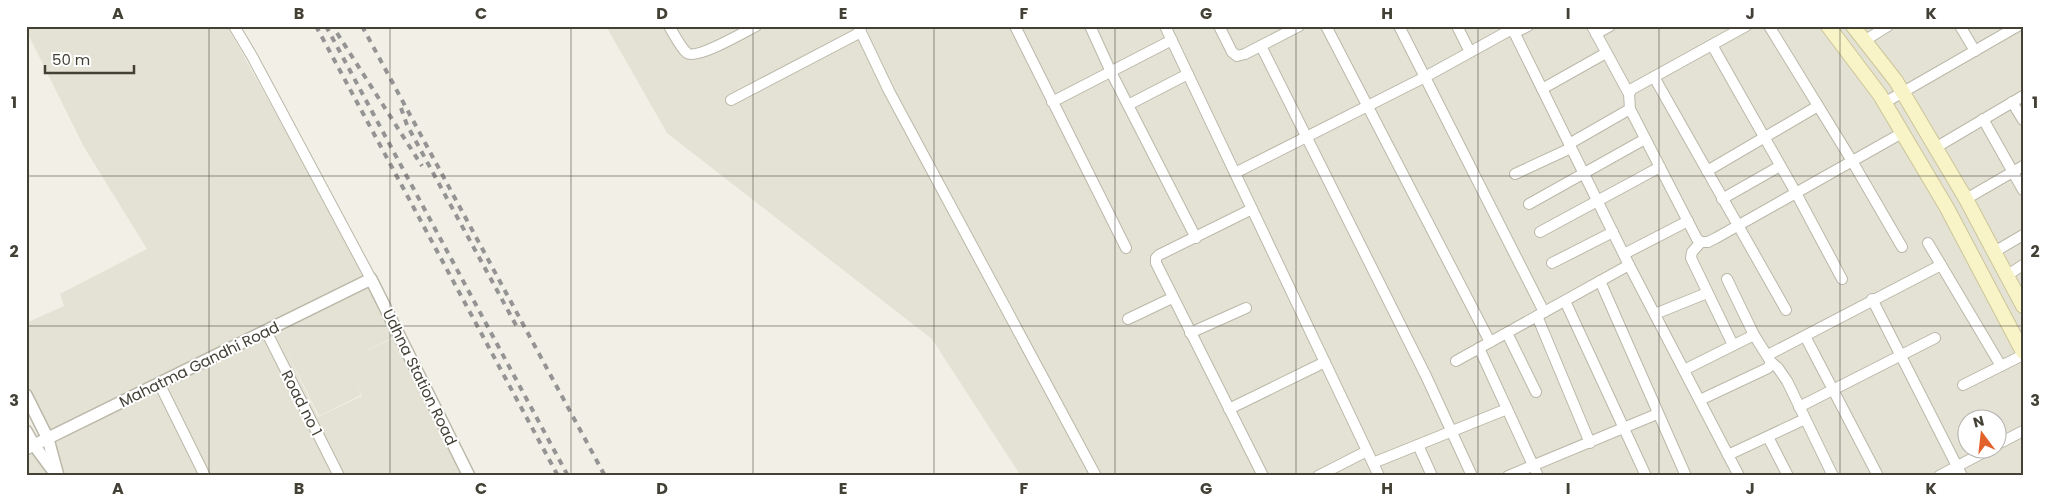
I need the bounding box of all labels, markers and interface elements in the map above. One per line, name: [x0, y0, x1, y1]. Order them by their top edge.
text: A: [112, 2, 124, 25]
text: B: [294, 2, 304, 25]
text: C: [475, 2, 487, 25]
text: D: [656, 2, 668, 25]
text: E: [839, 2, 847, 25]
text: F: [1020, 2, 1029, 25]
text: G: [1200, 2, 1212, 25]
text: H: [1381, 2, 1393, 25]
text: I: [1566, 2, 1570, 25]
text: J: [1745, 2, 1755, 25]
text: K: [1925, 2, 1937, 25]
scale bar: [45, 42, 134, 74]
text: 50 m: [52, 49, 90, 70]
text: 1: [11, 91, 17, 114]
text: 1: [2032, 91, 2038, 114]
text: 2: [9, 240, 19, 263]
text: 2: [2030, 240, 2040, 263]
street label: Udhna Station Road: [378, 305, 462, 449]
street label: Mahatma Gandhi Road: [115, 316, 283, 412]
street label: Road no 1: [277, 367, 327, 439]
text: 3: [9, 389, 19, 412]
text: 3: [2030, 389, 2040, 412]
north arrow: [1956, 410, 2006, 460]
text: N: [1971, 410, 1986, 432]
text: A: [112, 477, 124, 500]
text: B: [294, 477, 304, 500]
text: C: [475, 477, 487, 500]
text: D: [656, 477, 668, 500]
text: E: [839, 477, 847, 500]
text: F: [1020, 477, 1029, 500]
text: G: [1200, 477, 1212, 500]
text: H: [1381, 477, 1393, 500]
text: I: [1566, 477, 1570, 500]
text: J: [1745, 477, 1755, 500]
text: K: [1925, 477, 1937, 500]

